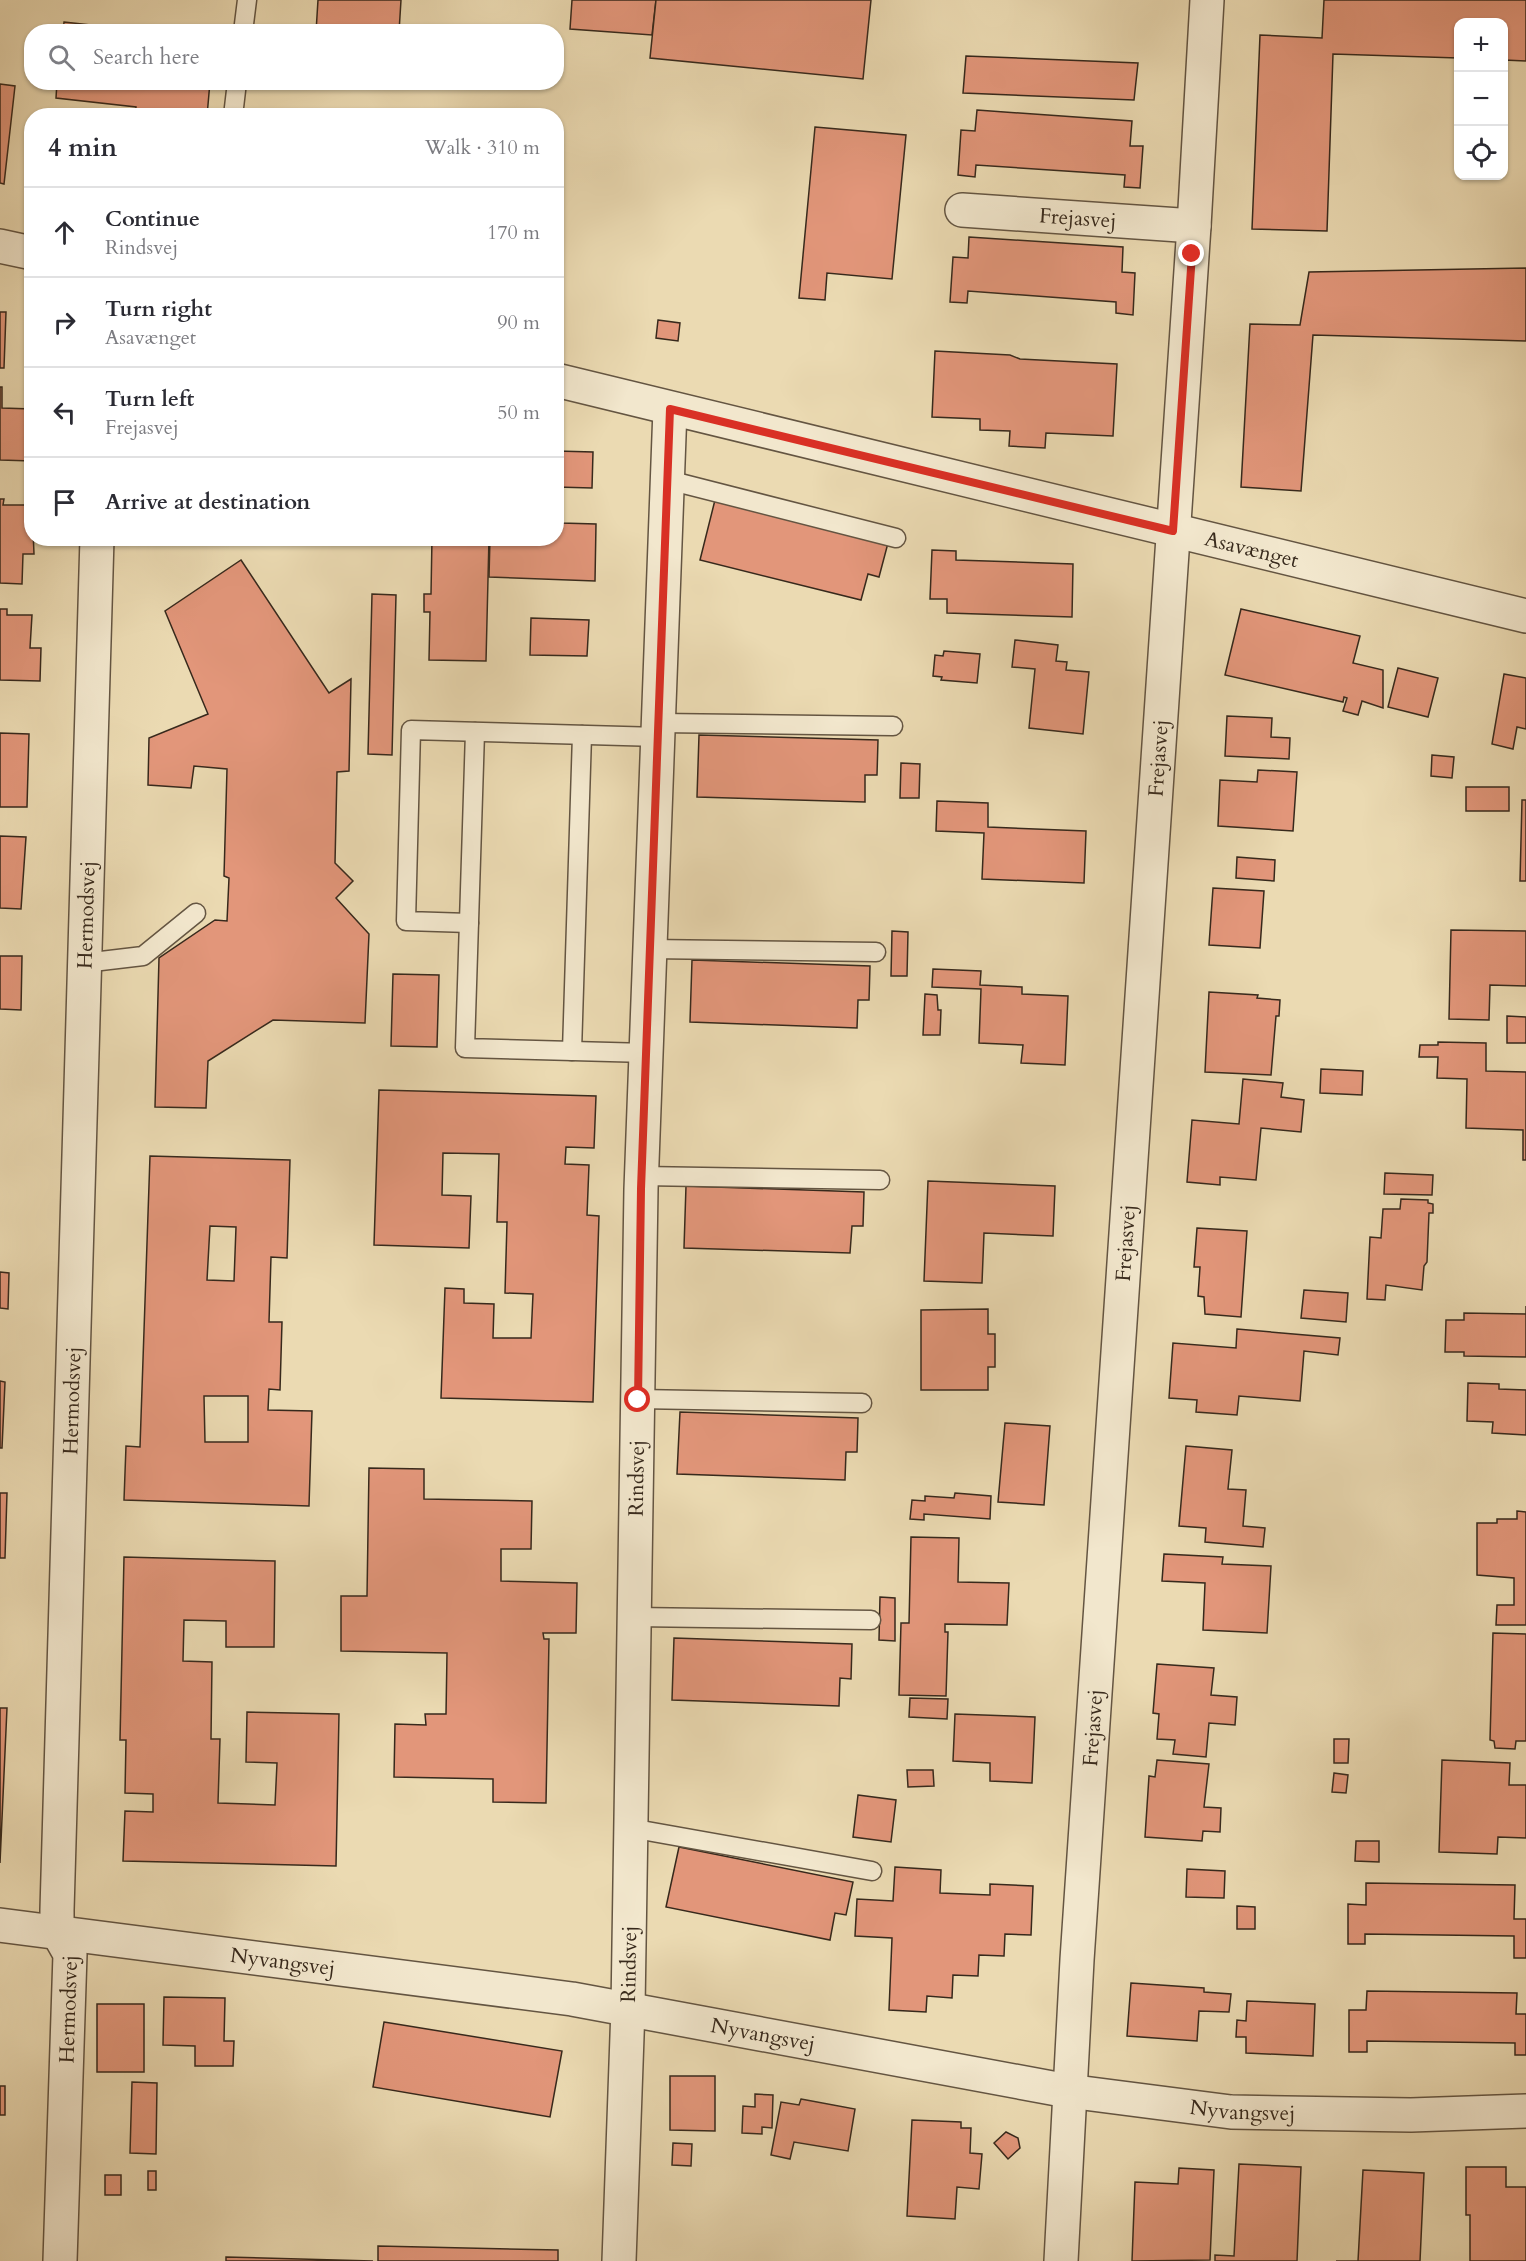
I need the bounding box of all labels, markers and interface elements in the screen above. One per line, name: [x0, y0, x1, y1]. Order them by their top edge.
map controls: [1454, 18, 1508, 180]
button: +: [1454, 18, 1508, 72]
search box: [24, 24, 564, 90]
icon: search: [45, 41, 78, 74]
text: Search here: [93, 42, 200, 72]
button: −: [1454, 72, 1508, 126]
button: locate: [1454, 126, 1508, 180]
text: 4 min: [48, 130, 117, 165]
text: Walk · 310 m: [425, 134, 540, 161]
street label: Frejasvej: [1038, 201, 1117, 236]
text: Continue: [105, 204, 200, 234]
icon: ahead: [48, 216, 81, 249]
text: 170 m: [487, 219, 540, 246]
text: Rindsvej: [105, 234, 178, 261]
route end: [1178, 240, 1204, 266]
text: Turn right: [105, 294, 212, 324]
icon: right: [48, 306, 81, 339]
text: 90 m: [497, 309, 540, 336]
text: Asavænget: [105, 324, 196, 351]
text: Turn left: [105, 384, 194, 414]
icon: left: [48, 396, 81, 429]
text: 50 m: [497, 399, 540, 426]
text: Frejasvej: [105, 414, 179, 441]
icon: arrive: [48, 486, 81, 519]
text: Arrive at destination: [105, 487, 310, 517]
street label: Asavænget: [1202, 524, 1302, 575]
street label: Frejasvej: [1142, 719, 1176, 798]
street label: Hermodsvej: [70, 861, 103, 970]
street label: Frejasvej: [1109, 1204, 1143, 1283]
street label: Hermodsvej: [56, 1346, 88, 1455]
route start: [624, 1386, 650, 1412]
street label: Rindsvej: [622, 1440, 652, 1517]
street label: Frejasvej: [1076, 1688, 1110, 1768]
street label: Rindsvej: [614, 1926, 644, 2003]
street label: Nyvangsvej: [228, 1941, 337, 1983]
street label: Hermodsvej: [52, 1955, 85, 2064]
street label: Nyvangsvej: [708, 2011, 817, 2059]
street label: Nyvangsvej: [1188, 2093, 1295, 2128]

